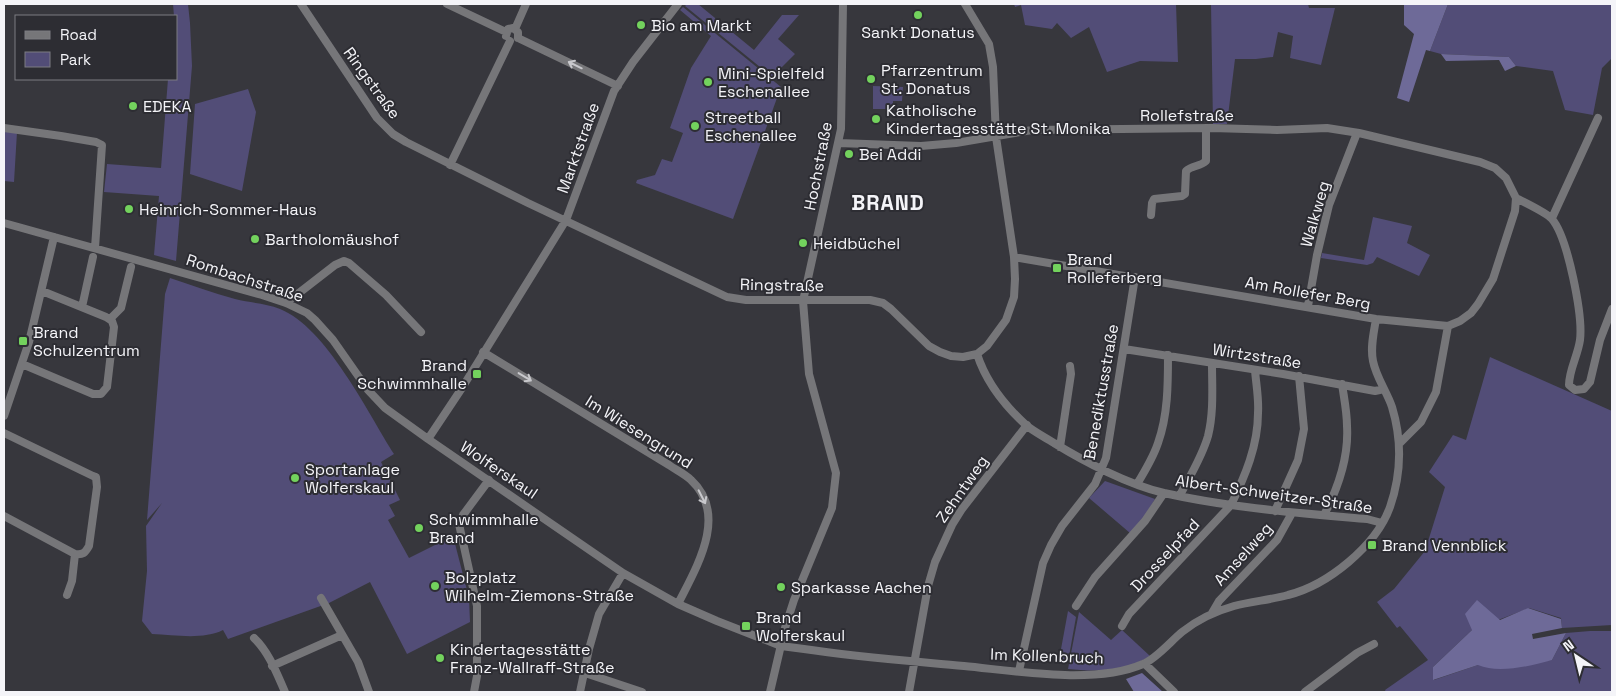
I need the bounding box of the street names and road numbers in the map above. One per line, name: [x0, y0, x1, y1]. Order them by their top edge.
street label: Ringstraße: [339, 43, 405, 123]
street label: Marktstraße: [552, 100, 604, 196]
street label: Rollefstraße: [1140, 105, 1234, 126]
street label: Hochstraße: [799, 120, 837, 212]
street label: Walkweg: [1296, 178, 1334, 250]
street label: Rombachstraße: [184, 249, 306, 307]
street label: Am Rollefer Berg: [1243, 272, 1373, 314]
street label: Ringstraße: [740, 274, 824, 296]
street label: Benediktusstraße: [1079, 322, 1123, 462]
street label: Wirtzstraße: [1211, 339, 1303, 373]
street label: Im Wiesengrund: [581, 391, 697, 473]
street label: Wolferskaul: [456, 436, 542, 504]
street label: Zehntweg: [931, 451, 993, 527]
street label: Albert-Schweitzer-Straße: [1174, 470, 1374, 518]
street label: Drosselpfad: [1126, 514, 1204, 596]
street label: Amselweg: [1209, 518, 1277, 590]
street label: Im Kollenbruch: [990, 644, 1104, 668]

